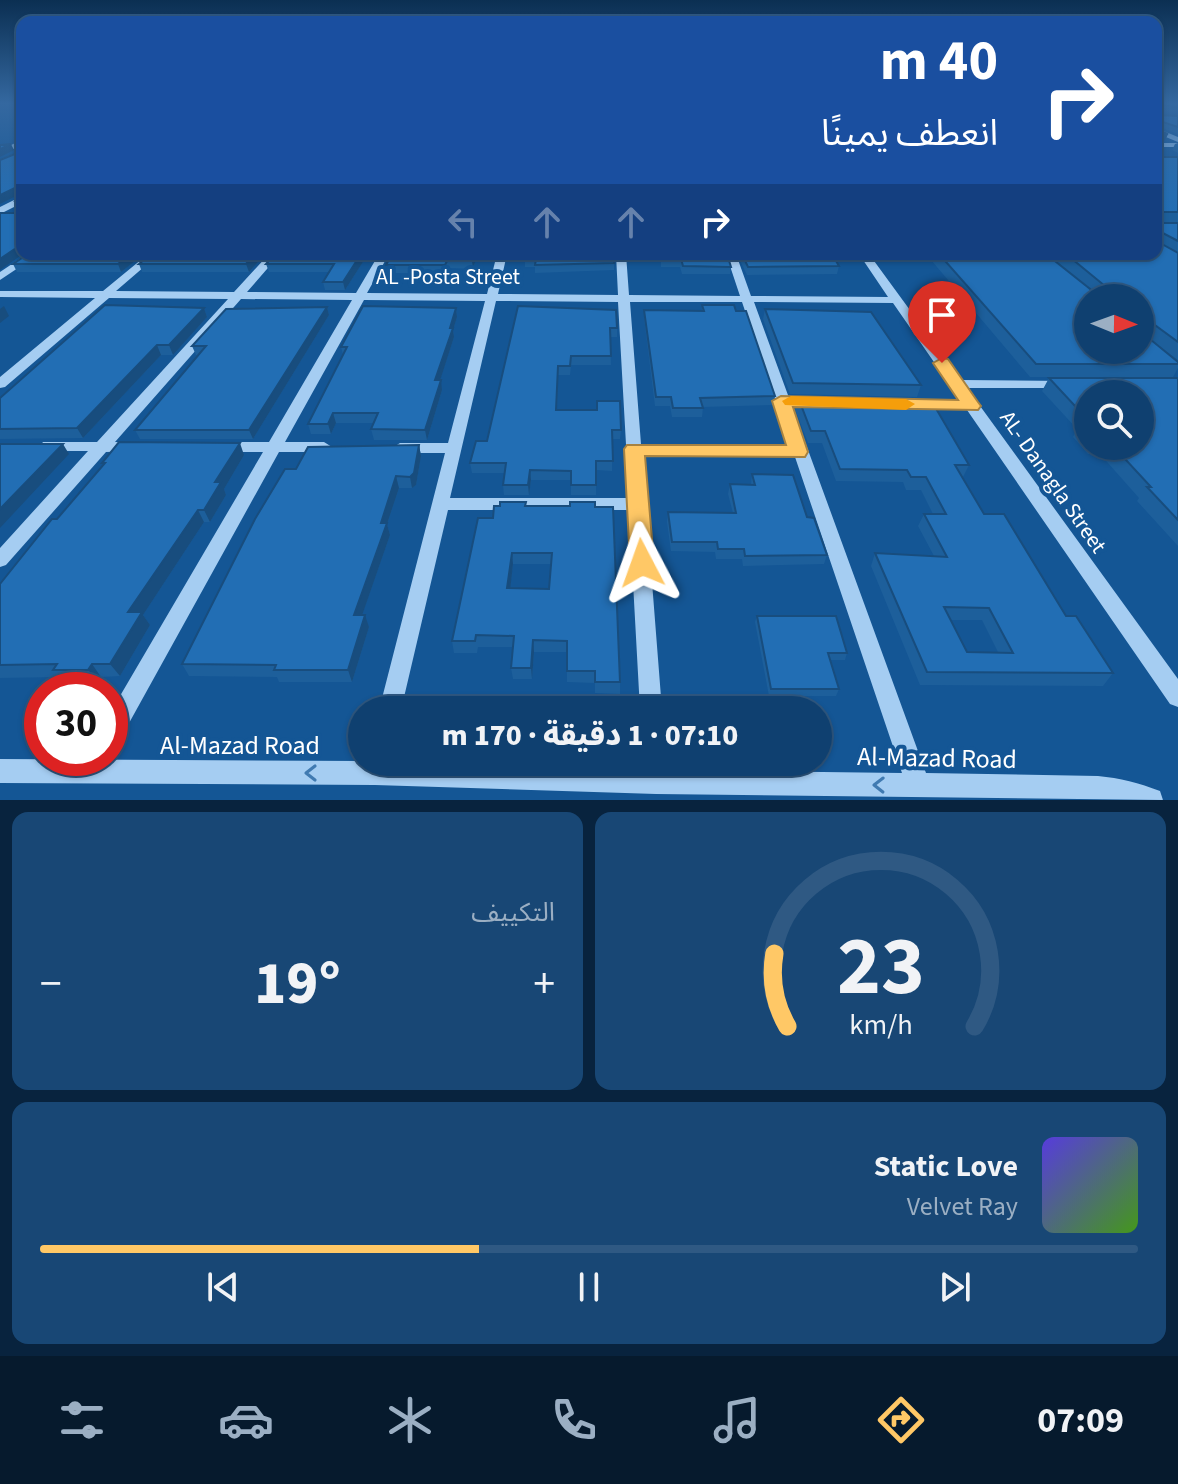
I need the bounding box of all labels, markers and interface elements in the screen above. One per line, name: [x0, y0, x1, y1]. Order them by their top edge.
text: 40 m: [880, 22, 998, 101]
icon: right: [1026, 48, 1130, 152]
text: انعطف يمينًا: [821, 108, 998, 159]
icon: left: [441, 200, 485, 244]
icon: ahead: [525, 200, 569, 244]
icon: ahead: [609, 200, 653, 244]
icon: right: [693, 200, 737, 244]
street label: AL -Posta Street: [376, 261, 521, 293]
pin: [908, 281, 976, 363]
north arrow: [1074, 284, 1154, 364]
map controls: [1074, 284, 1154, 460]
icon: arrive: [920, 293, 964, 337]
button: search: [1074, 380, 1154, 460]
street label: AL- Danagla Street: [992, 404, 1115, 560]
position arrow: [600, 521, 684, 605]
speed limit sign: 30: [24, 672, 128, 776]
text: 07:10 · 1 دقيقة · 170 m: [442, 714, 738, 757]
street label: Al-Mazad Road: [160, 727, 320, 764]
street label: Al-Mazad Road: [857, 738, 1017, 778]
one-way arrow: [304, 764, 317, 782]
one-way arrow: [872, 776, 885, 794]
text: التكييف: [471, 894, 555, 931]
text: 23: [837, 908, 924, 1026]
text: 19°: [254, 942, 341, 1027]
text: −: [40, 953, 62, 1016]
text: +: [533, 953, 555, 1016]
text: km/h: [849, 1005, 912, 1045]
text: Static Love: [874, 1145, 1018, 1188]
text: Velvet Ray: [907, 1188, 1018, 1225]
icon: previous: [201, 1265, 245, 1309]
icon: pause: [567, 1265, 611, 1309]
icon: next: [933, 1265, 977, 1309]
icon: filters: [54, 1392, 110, 1448]
icon: car: [218, 1392, 274, 1448]
icon: climate: [382, 1392, 438, 1448]
icon: phone: [546, 1392, 602, 1448]
icon: music: [709, 1392, 765, 1448]
icon: directions: [873, 1392, 929, 1448]
text: 07:09: [1037, 1395, 1124, 1446]

